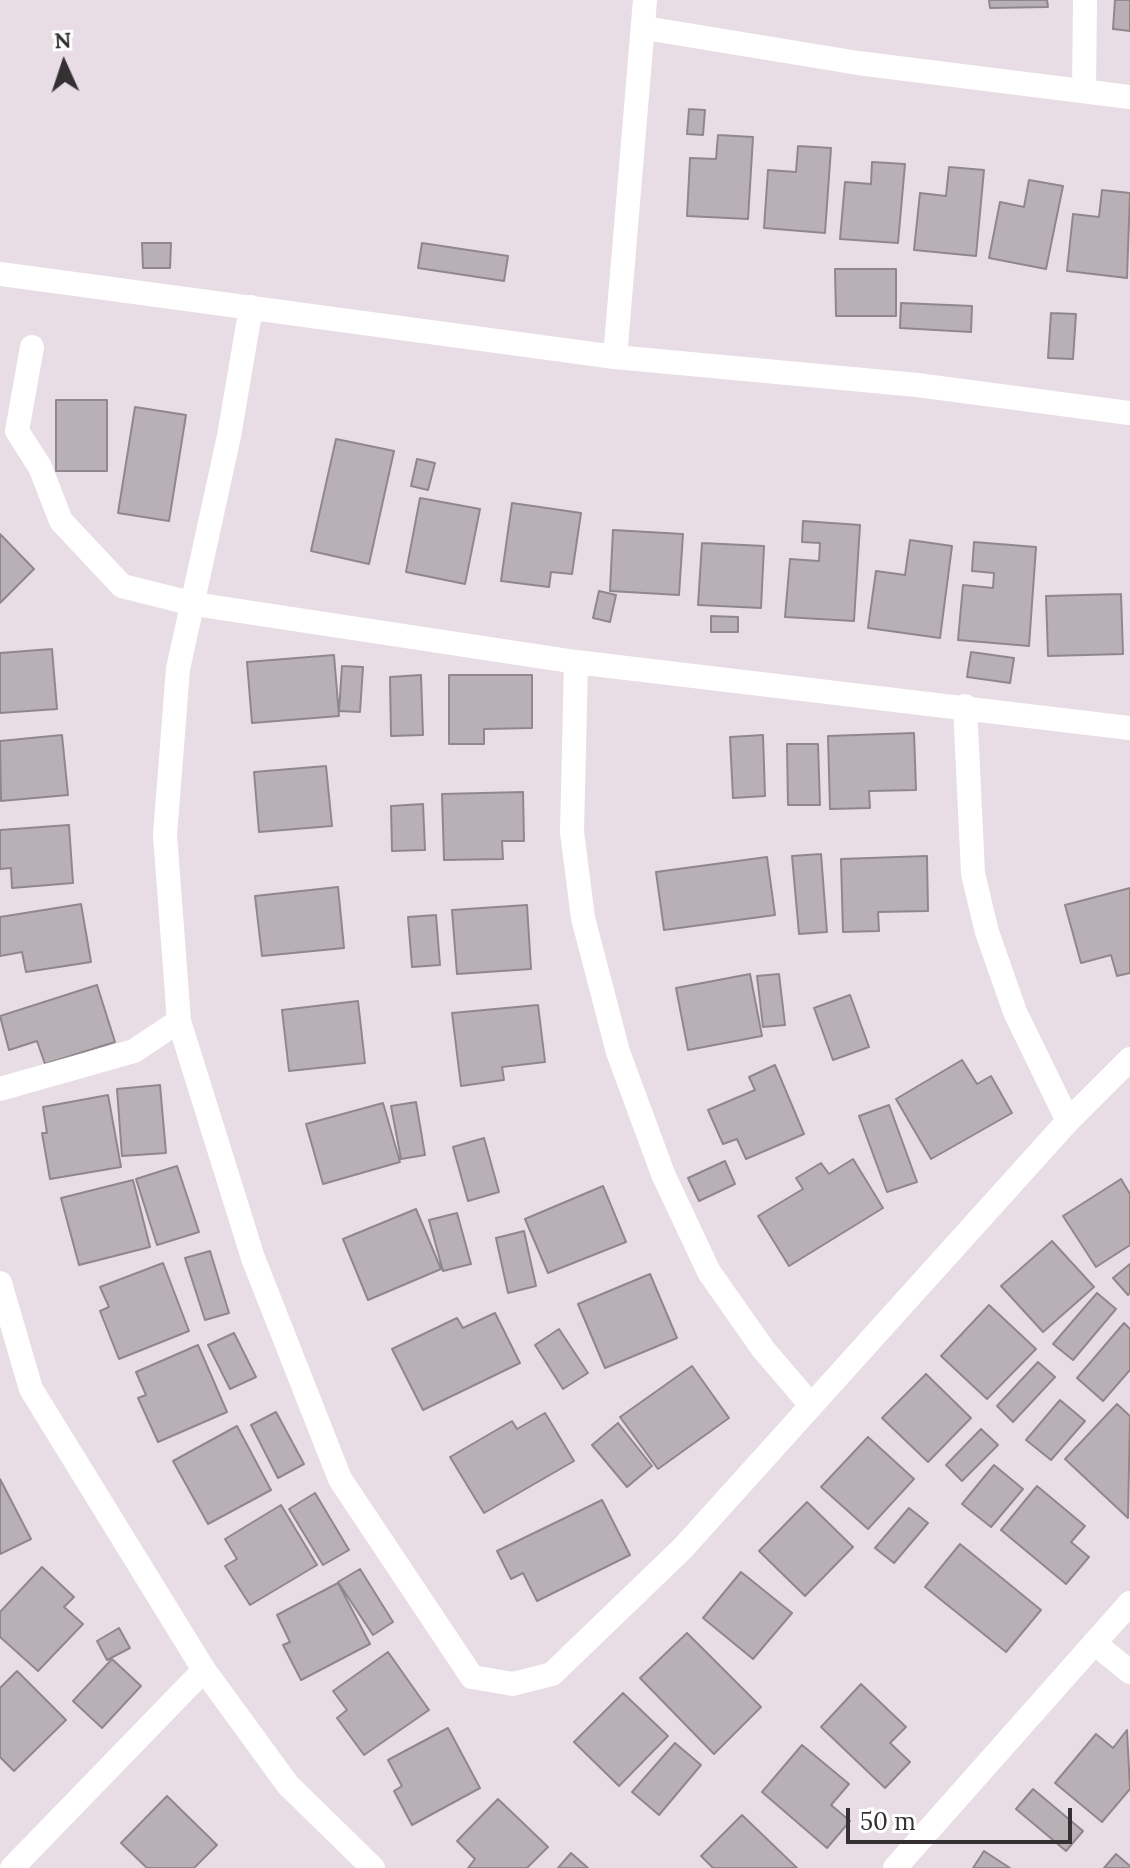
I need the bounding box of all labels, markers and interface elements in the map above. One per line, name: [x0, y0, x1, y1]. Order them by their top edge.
north arrow: [24, 24, 104, 104]
text: N: [54, 26, 72, 54]
scale bar: [850, 1792, 1076, 1842]
text: 50 m: [860, 1806, 916, 1837]

